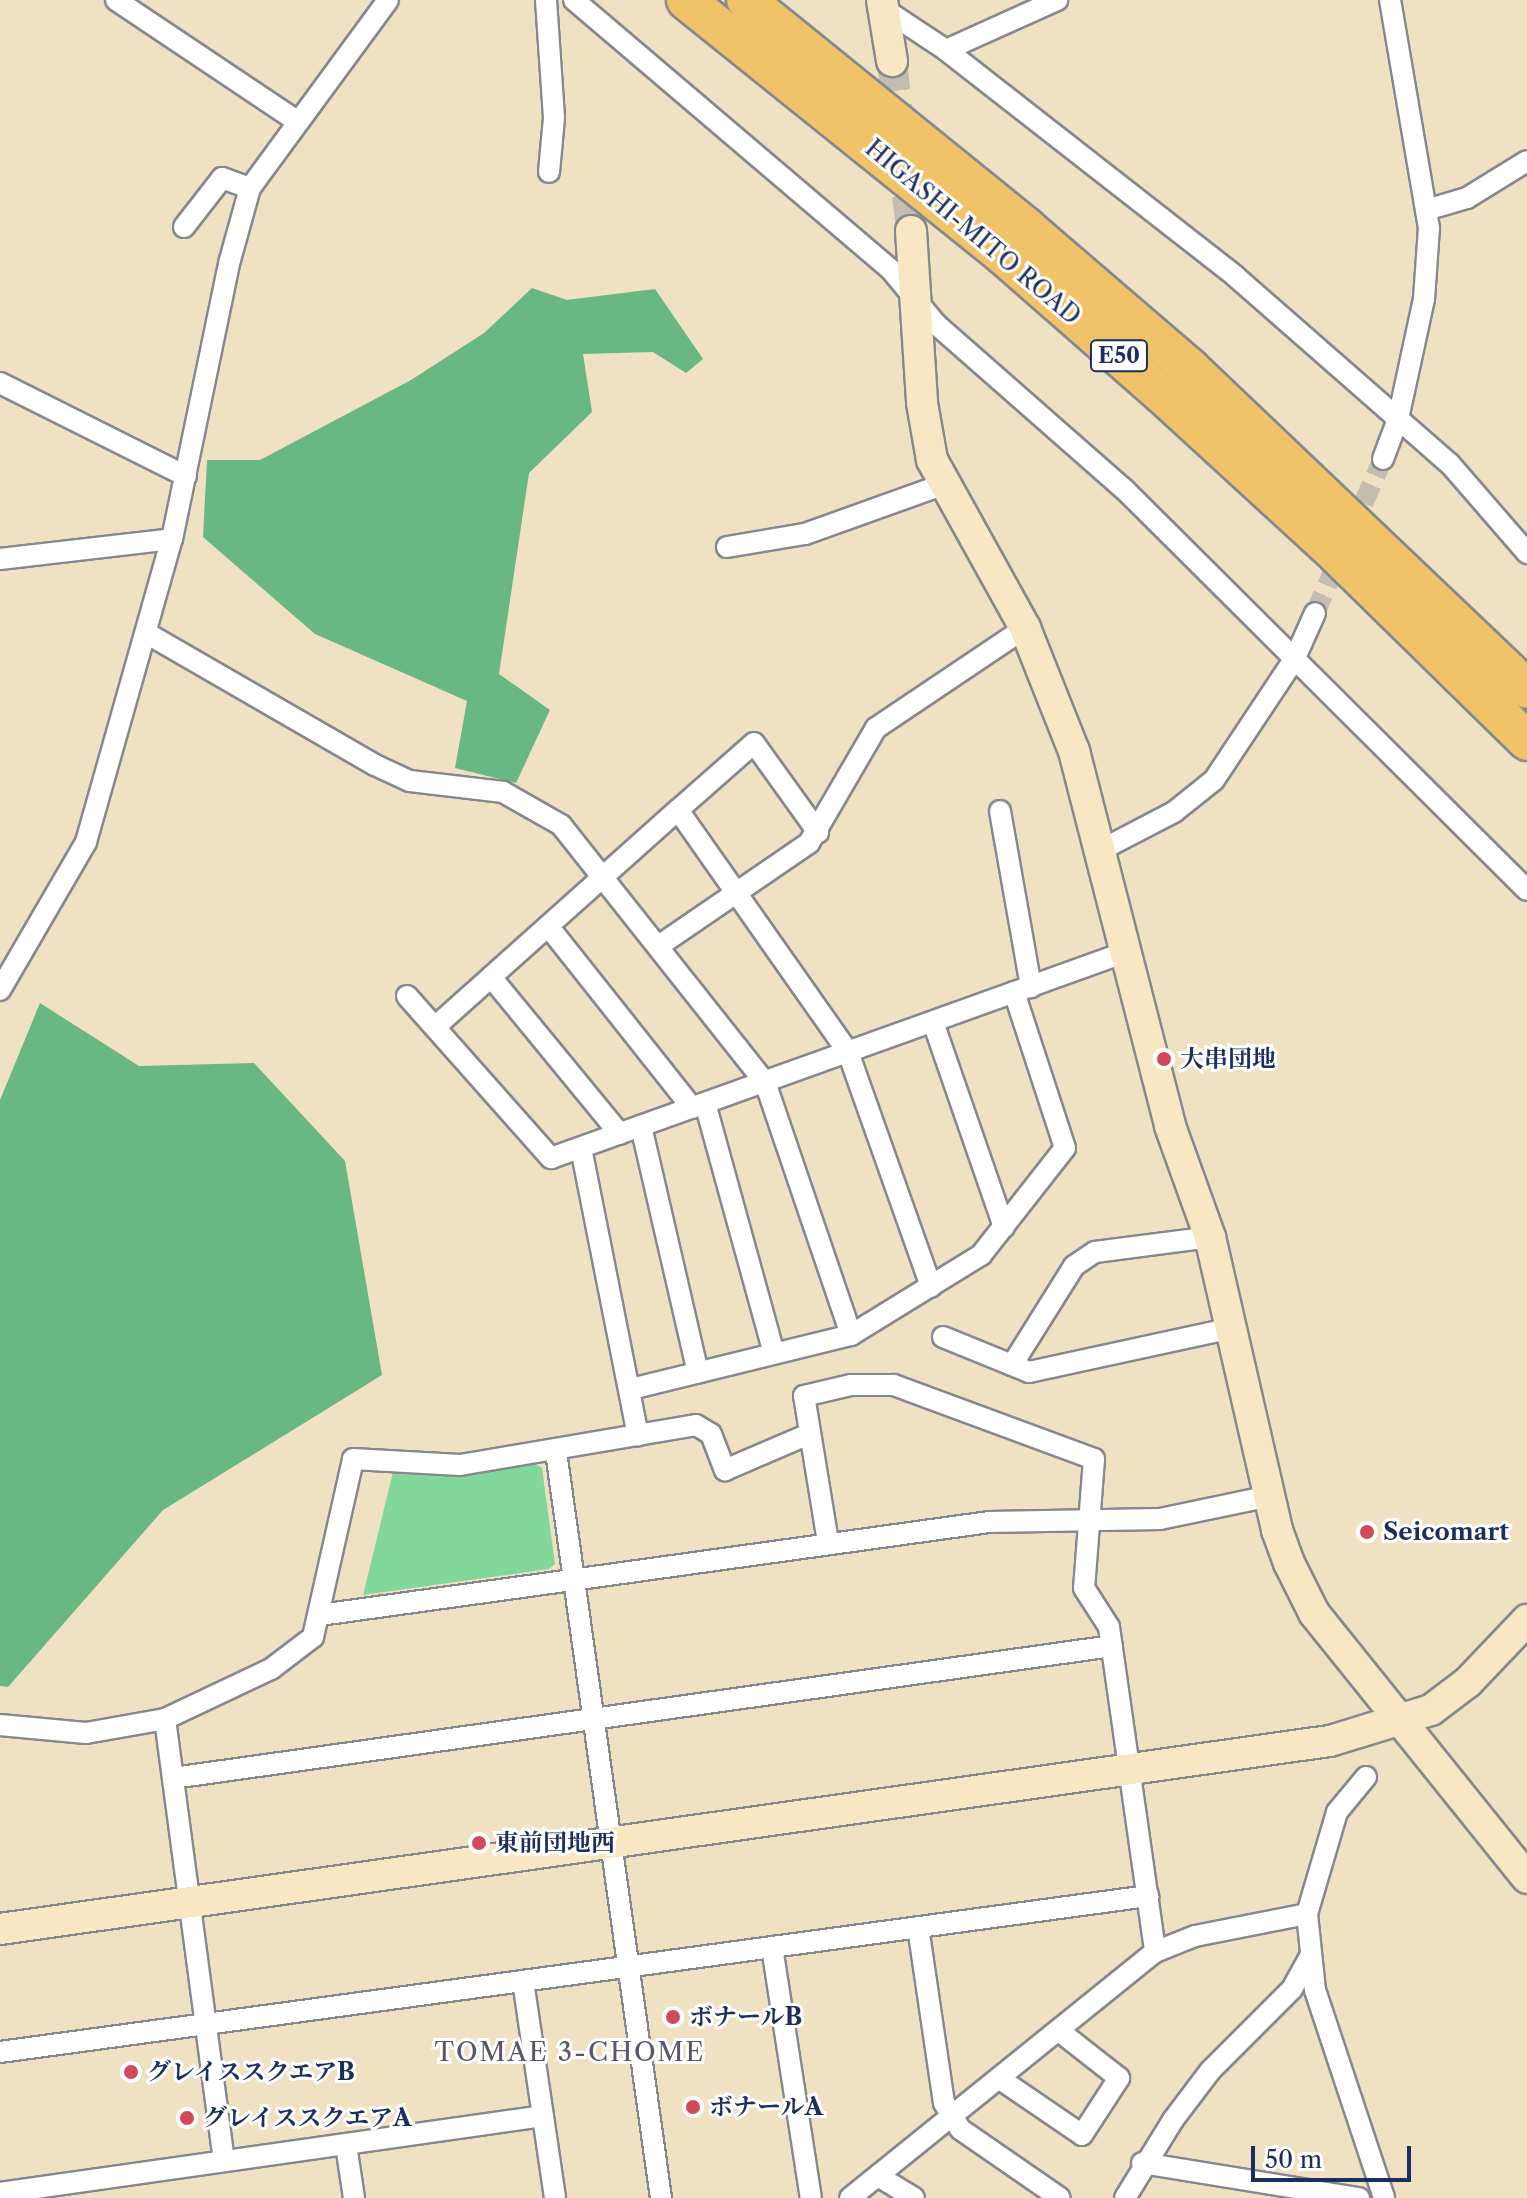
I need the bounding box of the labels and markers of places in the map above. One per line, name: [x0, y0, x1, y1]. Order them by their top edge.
place label: 大串団地: [1180, 1045, 1276, 1073]
marker: 大串団地: [1155, 1050, 1173, 1068]
place label: Seicomart: [1383, 1518, 1509, 1546]
marker: Seicomart: [1358, 1523, 1376, 1541]
place label: 東前団地西: [495, 1829, 615, 1857]
marker: 東前団地西: [470, 1834, 488, 1852]
place label: ボナールB: [689, 2003, 803, 2031]
marker: ボナールB: [664, 2008, 682, 2026]
place label: グレイススクエアB: [147, 2058, 357, 2086]
marker: グレイススクエアB: [122, 2063, 140, 2081]
place label: ボナールA: [709, 2093, 824, 2121]
marker: ボナールA: [684, 2098, 702, 2116]
place label: グレイススクエアA: [203, 2104, 414, 2132]
marker: グレイススクエアA: [178, 2109, 196, 2127]

